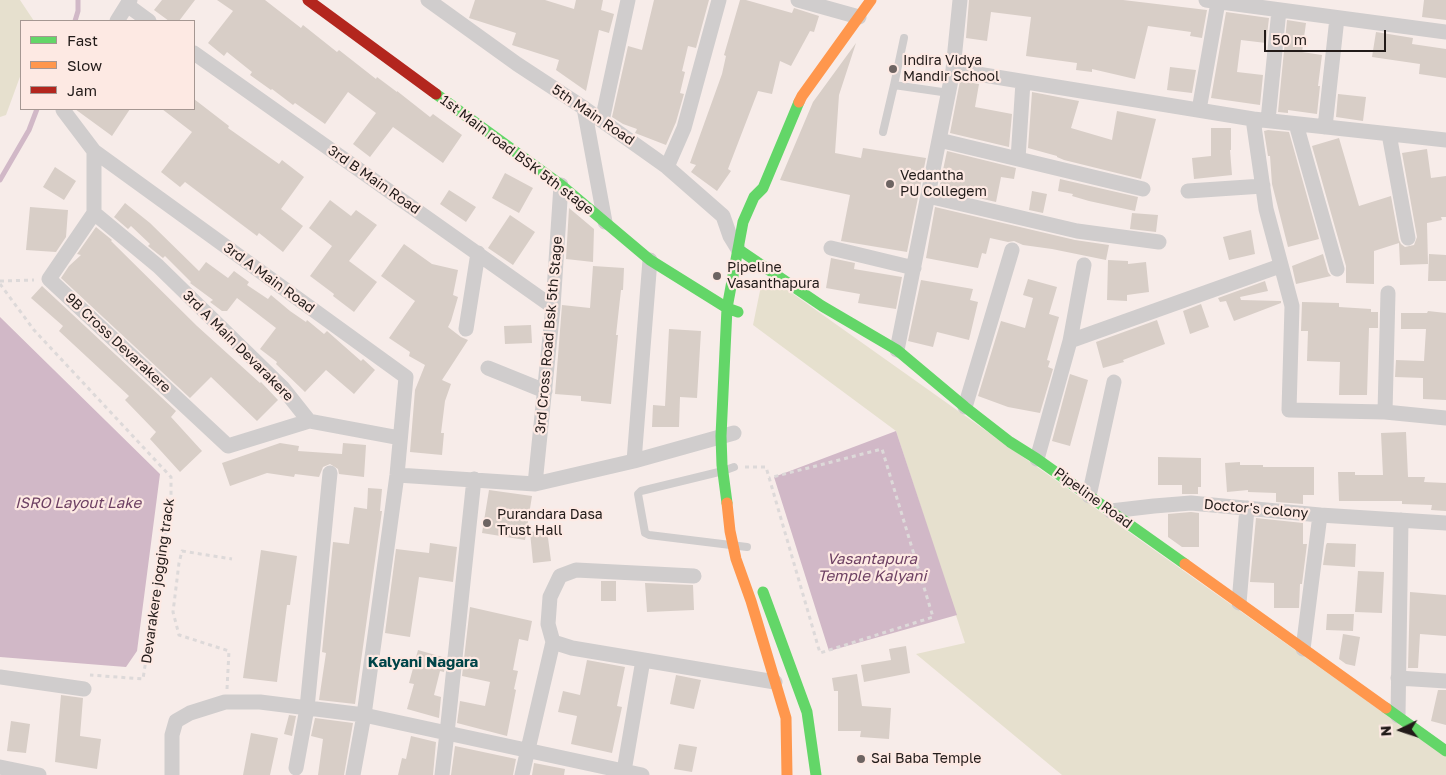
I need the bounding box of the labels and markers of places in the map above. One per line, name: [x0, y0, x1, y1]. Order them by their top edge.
place label: Indira Vidya Mandir School: [903, 53, 999, 85]
marker: Indira Vidya Mandir School: [887, 63, 899, 75]
place label: Vedantha PU Collegem: [900, 168, 987, 200]
marker: Vedantha PU Collegem: [884, 178, 896, 190]
place label: Pipeline Vasanthapura: [727, 260, 820, 292]
marker: Pipeline Vasanthapura: [711, 270, 723, 282]
place label: Purandara Dasa Trust Hall: [497, 507, 603, 540]
marker: Purandara Dasa Trust Hall: [481, 517, 493, 529]
place label: Sai Baba Temple: [871, 751, 981, 767]
marker: Sai Baba Temple: [855, 753, 867, 765]

